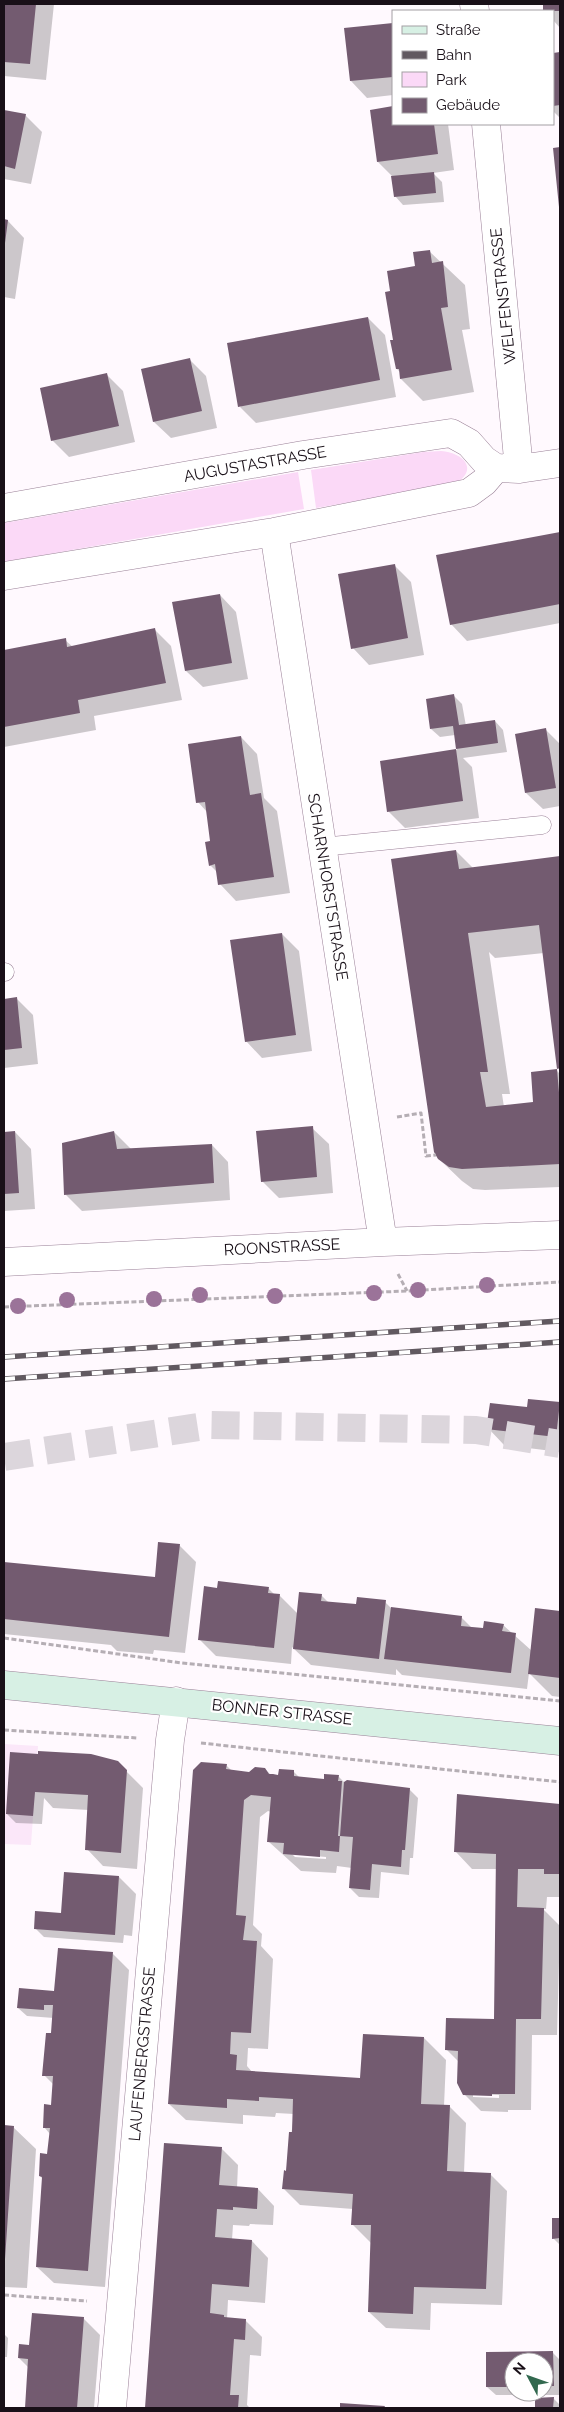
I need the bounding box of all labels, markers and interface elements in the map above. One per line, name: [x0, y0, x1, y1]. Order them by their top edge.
legend: [392, 10, 554, 125]
text: Straße: [436, 21, 481, 39]
text: Bahn: [436, 46, 472, 64]
text: Park: [436, 71, 467, 89]
text: Gebäude: [436, 96, 500, 114]
street label: WELFENSTRASSE: [486, 227, 520, 365]
street label: AUGUSTASTRASSE: [182, 442, 328, 486]
street label: SCHARNHORSTSTRASSE: [304, 792, 352, 982]
street label: ROONSTRASSE: [223, 1234, 341, 1260]
street label: BONNER STRASSE: [211, 1695, 354, 1729]
street label: LAUFENBERGSTRASSE: [125, 1966, 159, 2142]
north arrow: [504, 2352, 554, 2402]
text: N: [510, 2359, 529, 2378]

